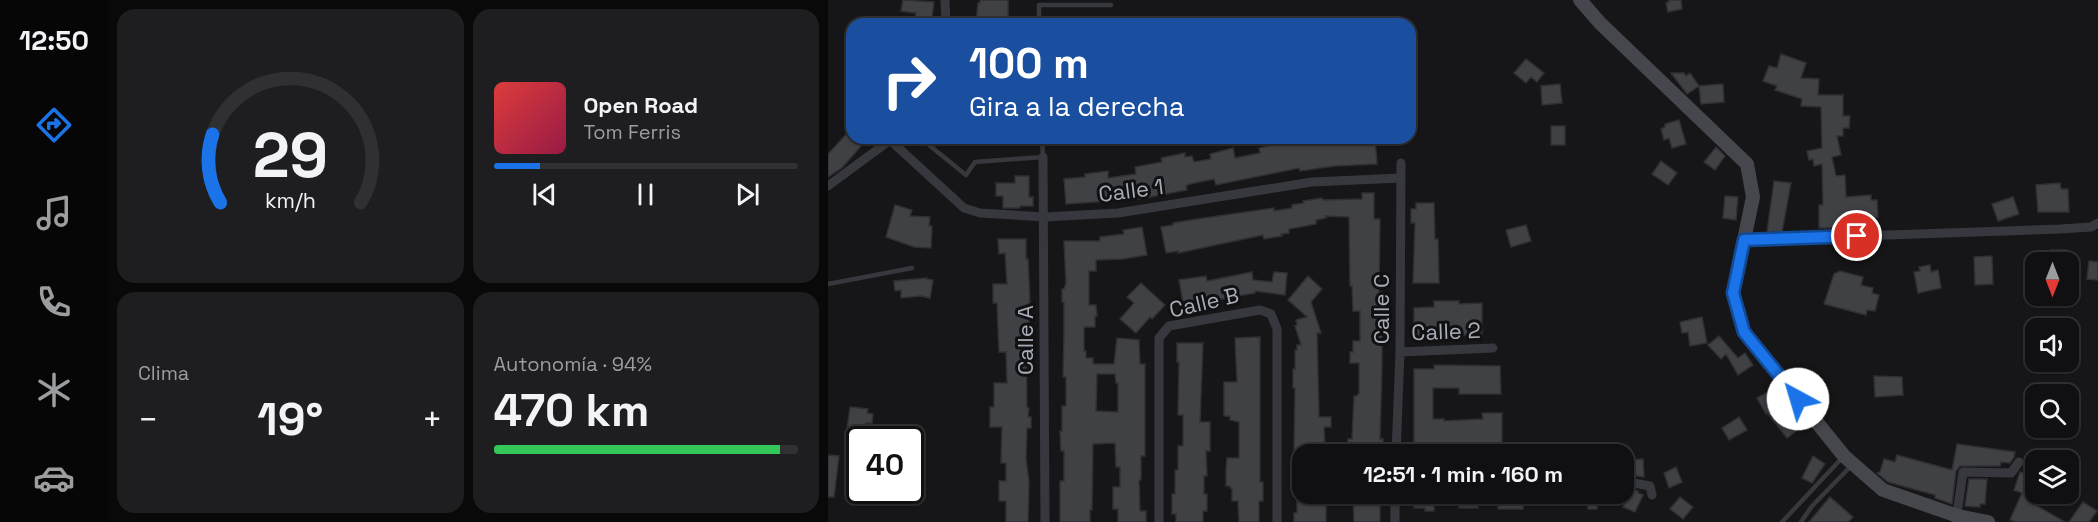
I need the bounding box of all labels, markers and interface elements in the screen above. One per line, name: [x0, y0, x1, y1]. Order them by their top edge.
text: 12:50: [19, 23, 89, 58]
text: 100 m: [969, 37, 1089, 90]
icon: right: [870, 42, 948, 120]
text: Gira a la derecha: [969, 89, 1184, 124]
text: Open Road: [584, 91, 698, 119]
icon: directions: [33, 104, 75, 146]
text: 29: [253, 116, 328, 195]
text: Tom Ferris: [584, 119, 681, 145]
street label: Calle 1: [1097, 172, 1165, 208]
icon: previous: [528, 178, 561, 211]
icon: pause: [629, 178, 662, 211]
icon: next: [731, 178, 764, 211]
text: km/h: [265, 188, 316, 215]
icon: music: [33, 192, 75, 234]
pin: [1831, 210, 1882, 261]
icon: arrive: [1840, 219, 1873, 252]
north arrow: [2025, 252, 2079, 306]
map controls: [2025, 252, 2079, 504]
street label: Calle C: [1367, 274, 1395, 344]
street label: Calle B: [1166, 280, 1242, 324]
icon: phone: [33, 281, 75, 323]
street label: Calle A: [1011, 305, 1039, 375]
street label: Calle 2: [1411, 316, 1481, 346]
button: sound: [2025, 318, 2079, 372]
text: Autonomía · 94%: [494, 351, 652, 377]
text: Clima: [138, 360, 189, 386]
position arrow: [1766, 367, 1830, 431]
icon: climate: [33, 369, 75, 411]
text: 470 km: [494, 382, 649, 439]
button: search: [2025, 384, 2079, 438]
text: 19°: [257, 391, 323, 448]
text: −: [138, 399, 158, 441]
text: +: [422, 399, 442, 441]
speed limit sign: 40: [846, 426, 924, 504]
button: layers: [2025, 450, 2079, 504]
icon: car: [33, 457, 75, 499]
text: 12:51 · 1 min · 160 m: [1363, 460, 1563, 488]

